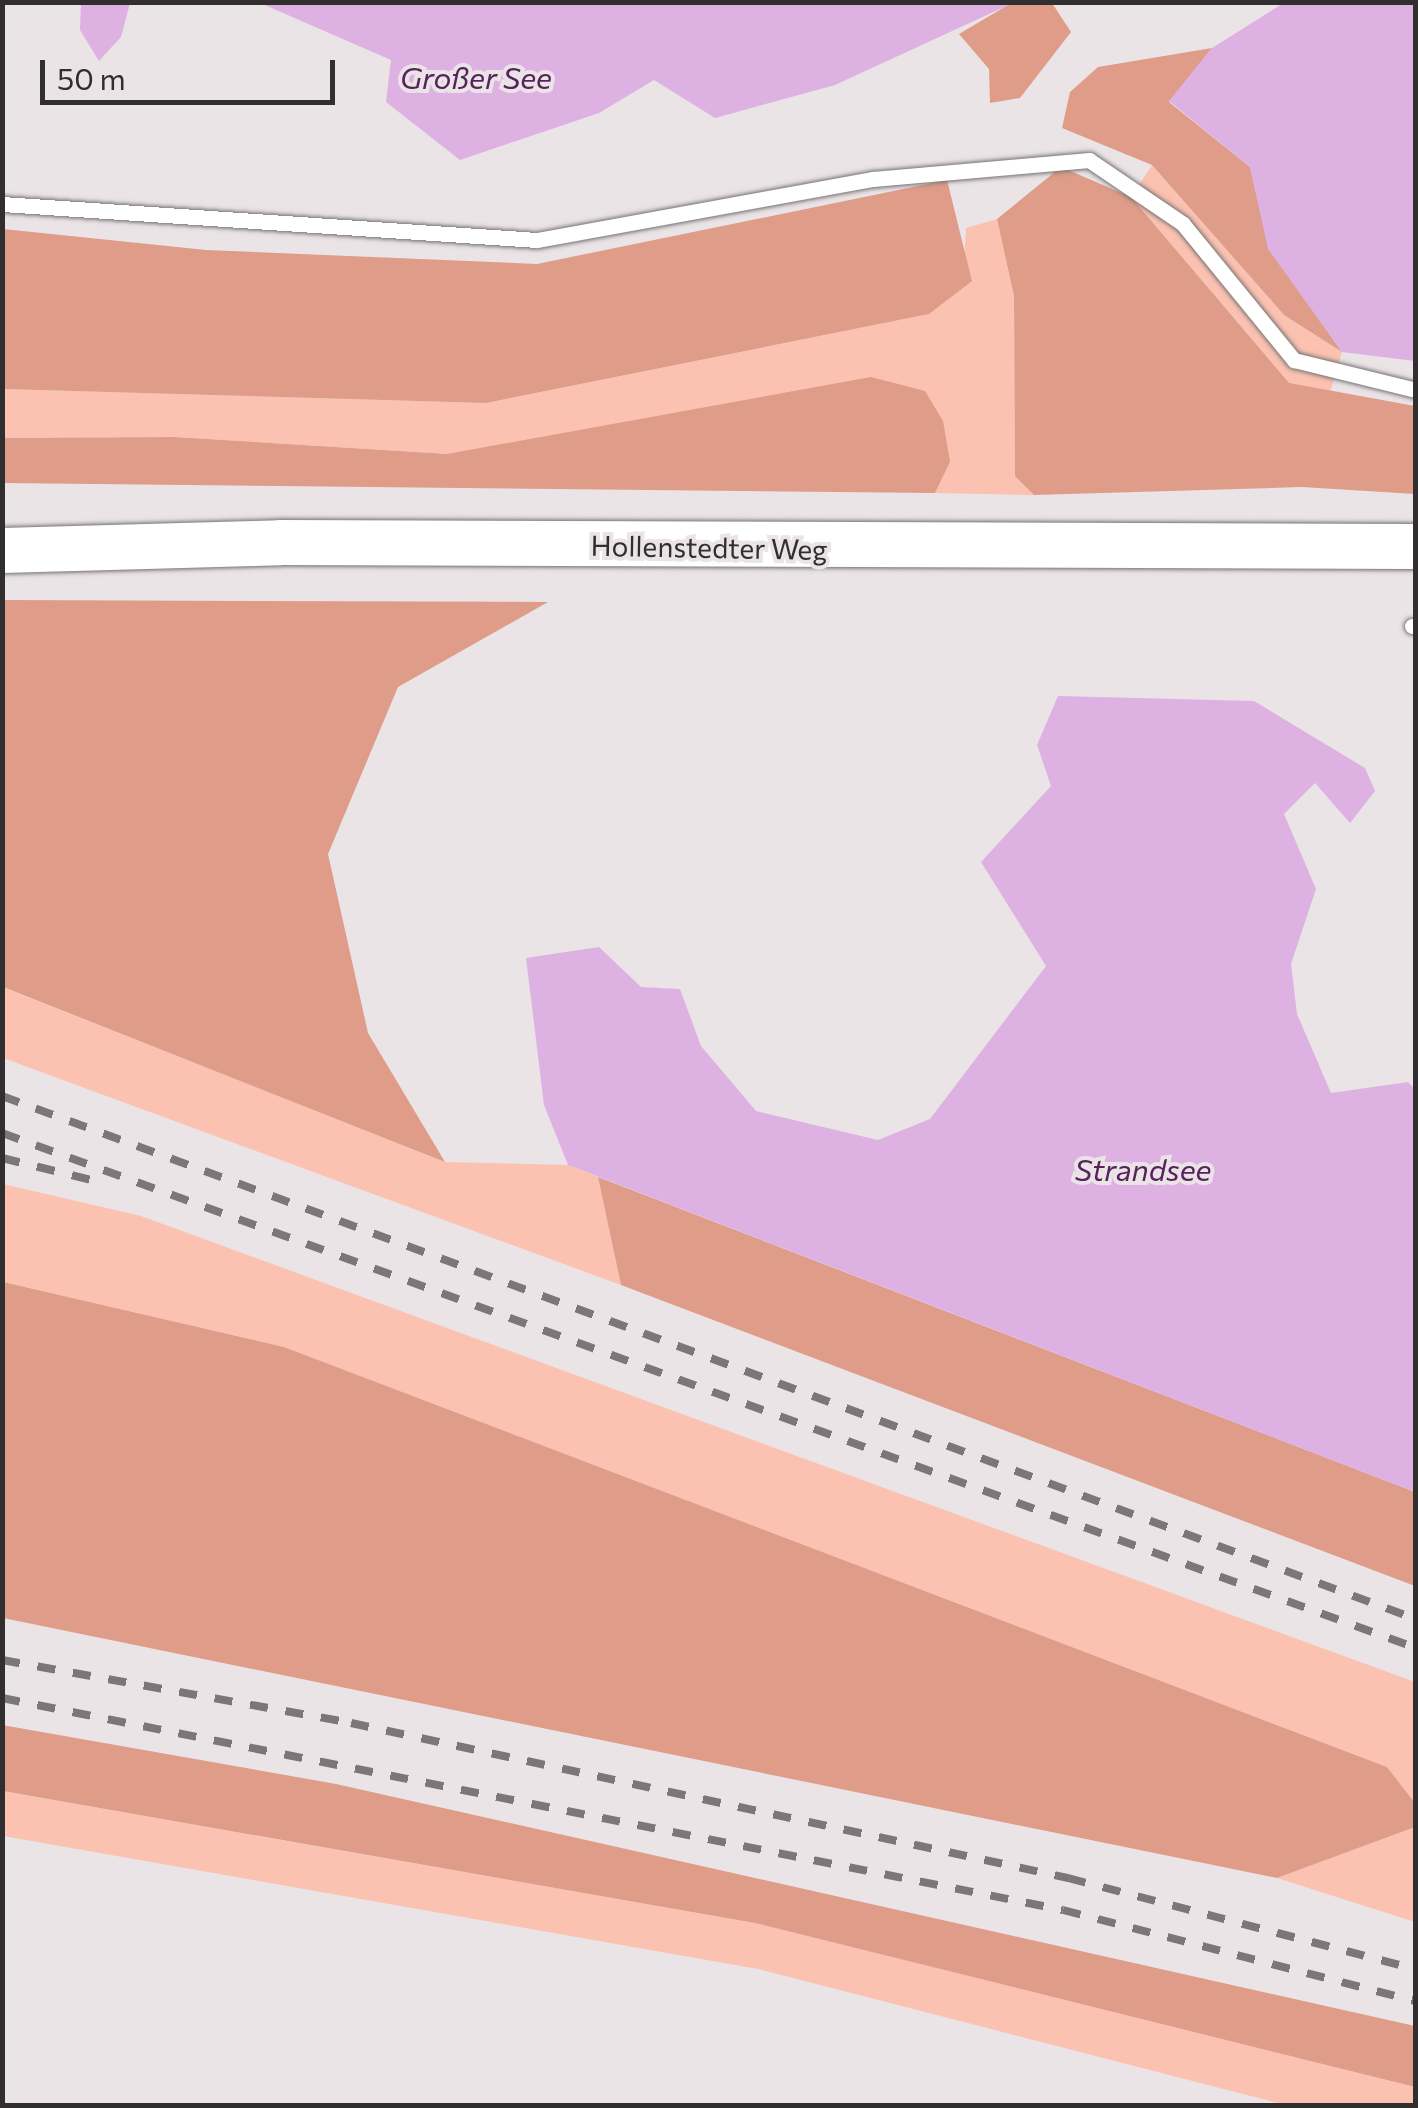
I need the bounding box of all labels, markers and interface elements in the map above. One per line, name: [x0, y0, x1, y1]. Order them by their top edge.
scale bar: [45, 40, 340, 102]
text: 50 m: [57, 59, 126, 96]
water label: Großer See: [400, 59, 552, 95]
street label: Hollenstedter Weg: [590, 528, 828, 566]
water label: Strandsee: [1075, 1151, 1211, 1187]

